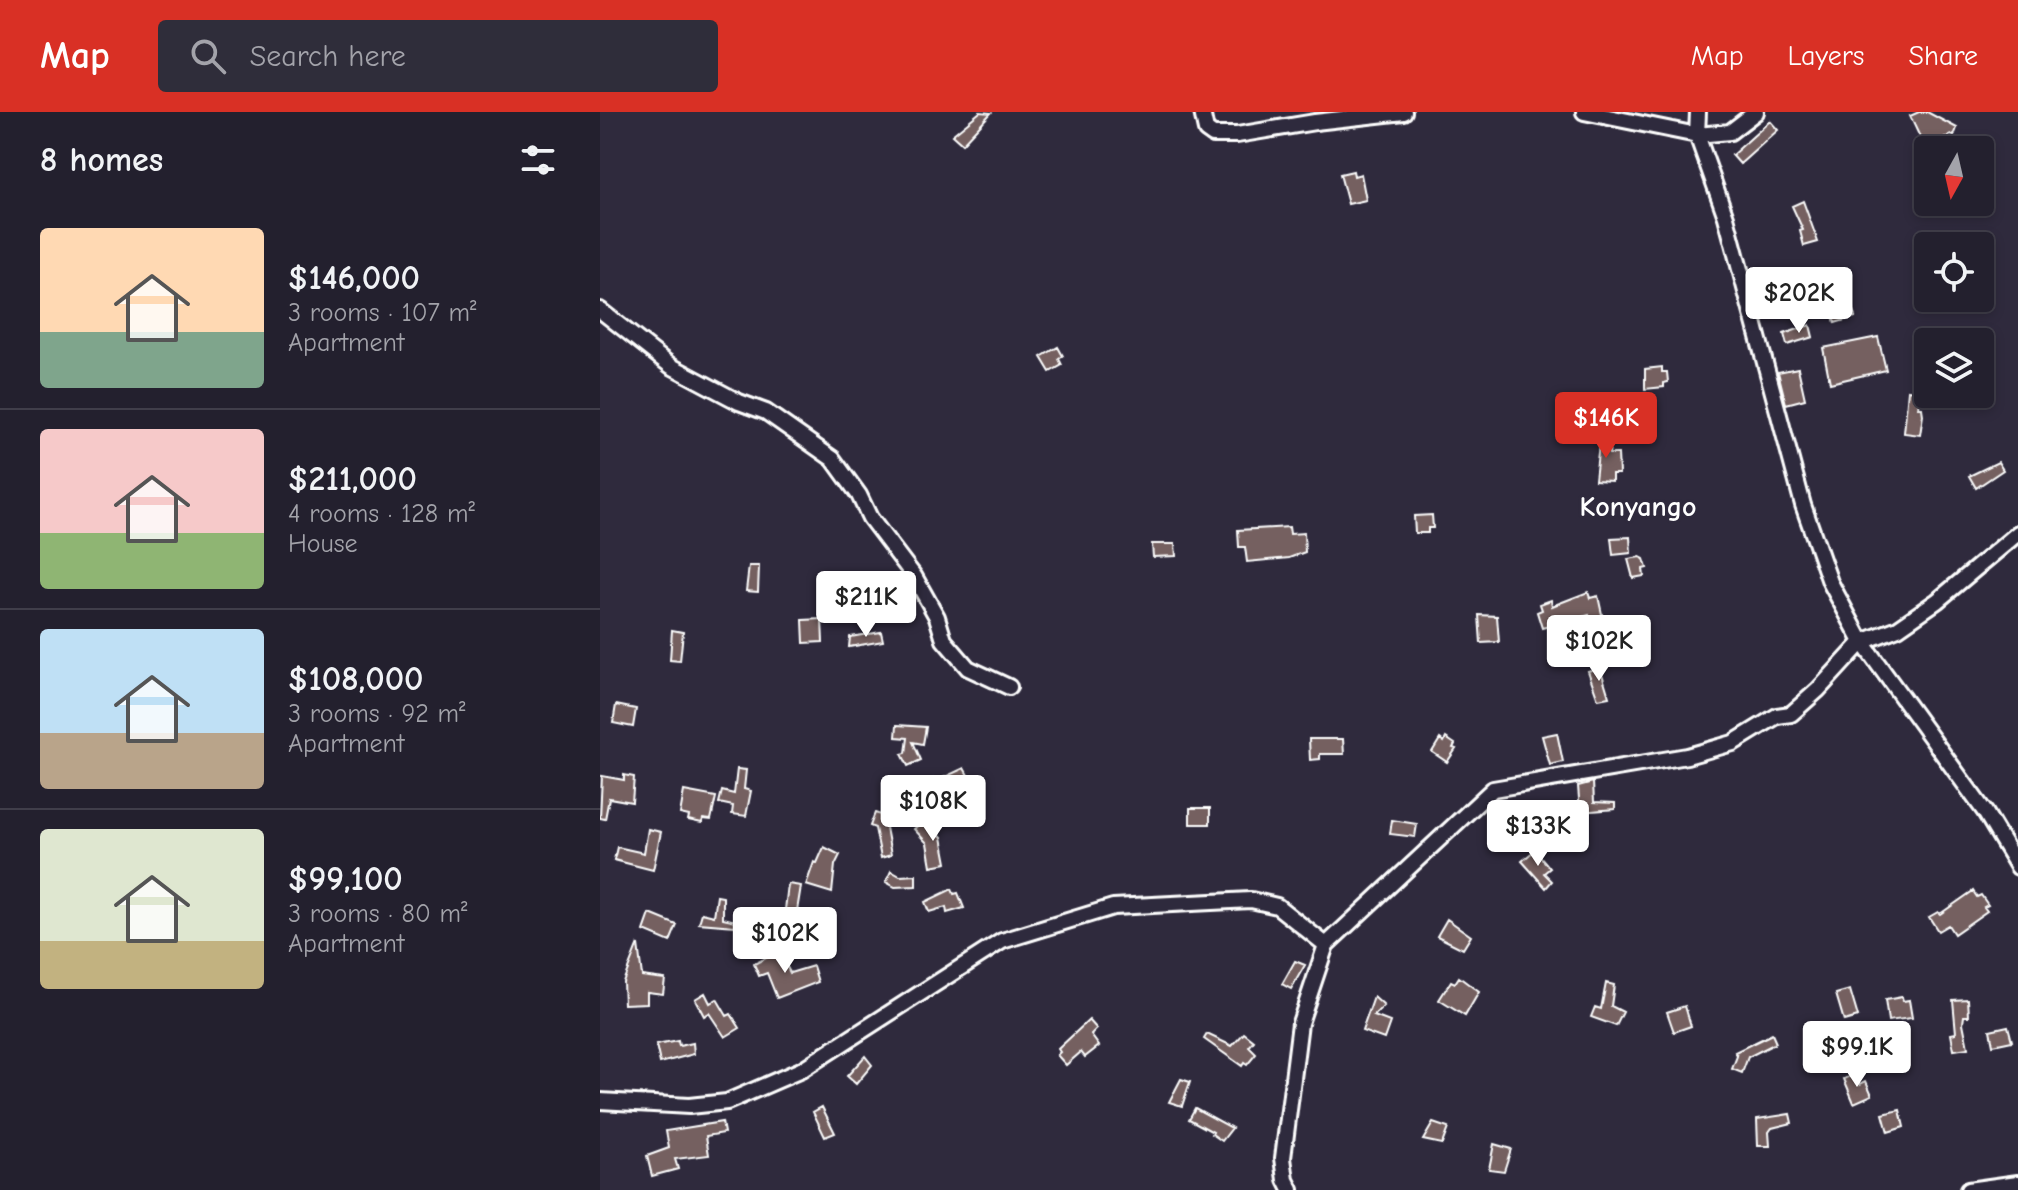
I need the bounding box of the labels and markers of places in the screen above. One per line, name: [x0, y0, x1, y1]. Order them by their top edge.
pin: $202K: [1743, 267, 1855, 335]
pin: $146K: [1550, 392, 1662, 460]
pin: $211K: [810, 571, 922, 639]
pin: $102K: [1543, 615, 1655, 683]
pin: $108K: [877, 775, 989, 843]
pin: $133K: [1482, 800, 1594, 868]
pin: $102K: [729, 907, 841, 975]
pin: $99.1K: [1792, 1021, 1922, 1089]

